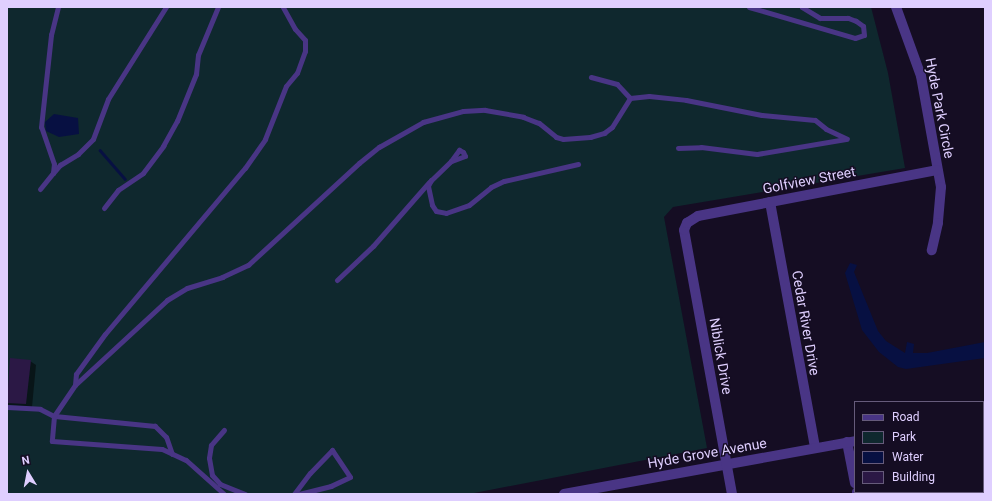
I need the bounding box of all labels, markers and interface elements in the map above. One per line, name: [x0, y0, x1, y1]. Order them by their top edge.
street label: Hyde Park Circle: [922, 56, 958, 160]
street label: Golfview Street: [761, 163, 857, 197]
street label: Cedar River Drive: [789, 269, 823, 377]
street label: Niblick Drive: [706, 316, 736, 396]
legend: [854, 401, 984, 493]
text: Road: [892, 410, 920, 424]
text: Park: [892, 430, 916, 444]
street label: Hyde Grove Avenue: [646, 434, 768, 472]
text: Water: [892, 450, 923, 464]
north arrow: [8, 453, 48, 493]
text: N: [21, 454, 31, 468]
text: Building: [892, 470, 935, 484]

